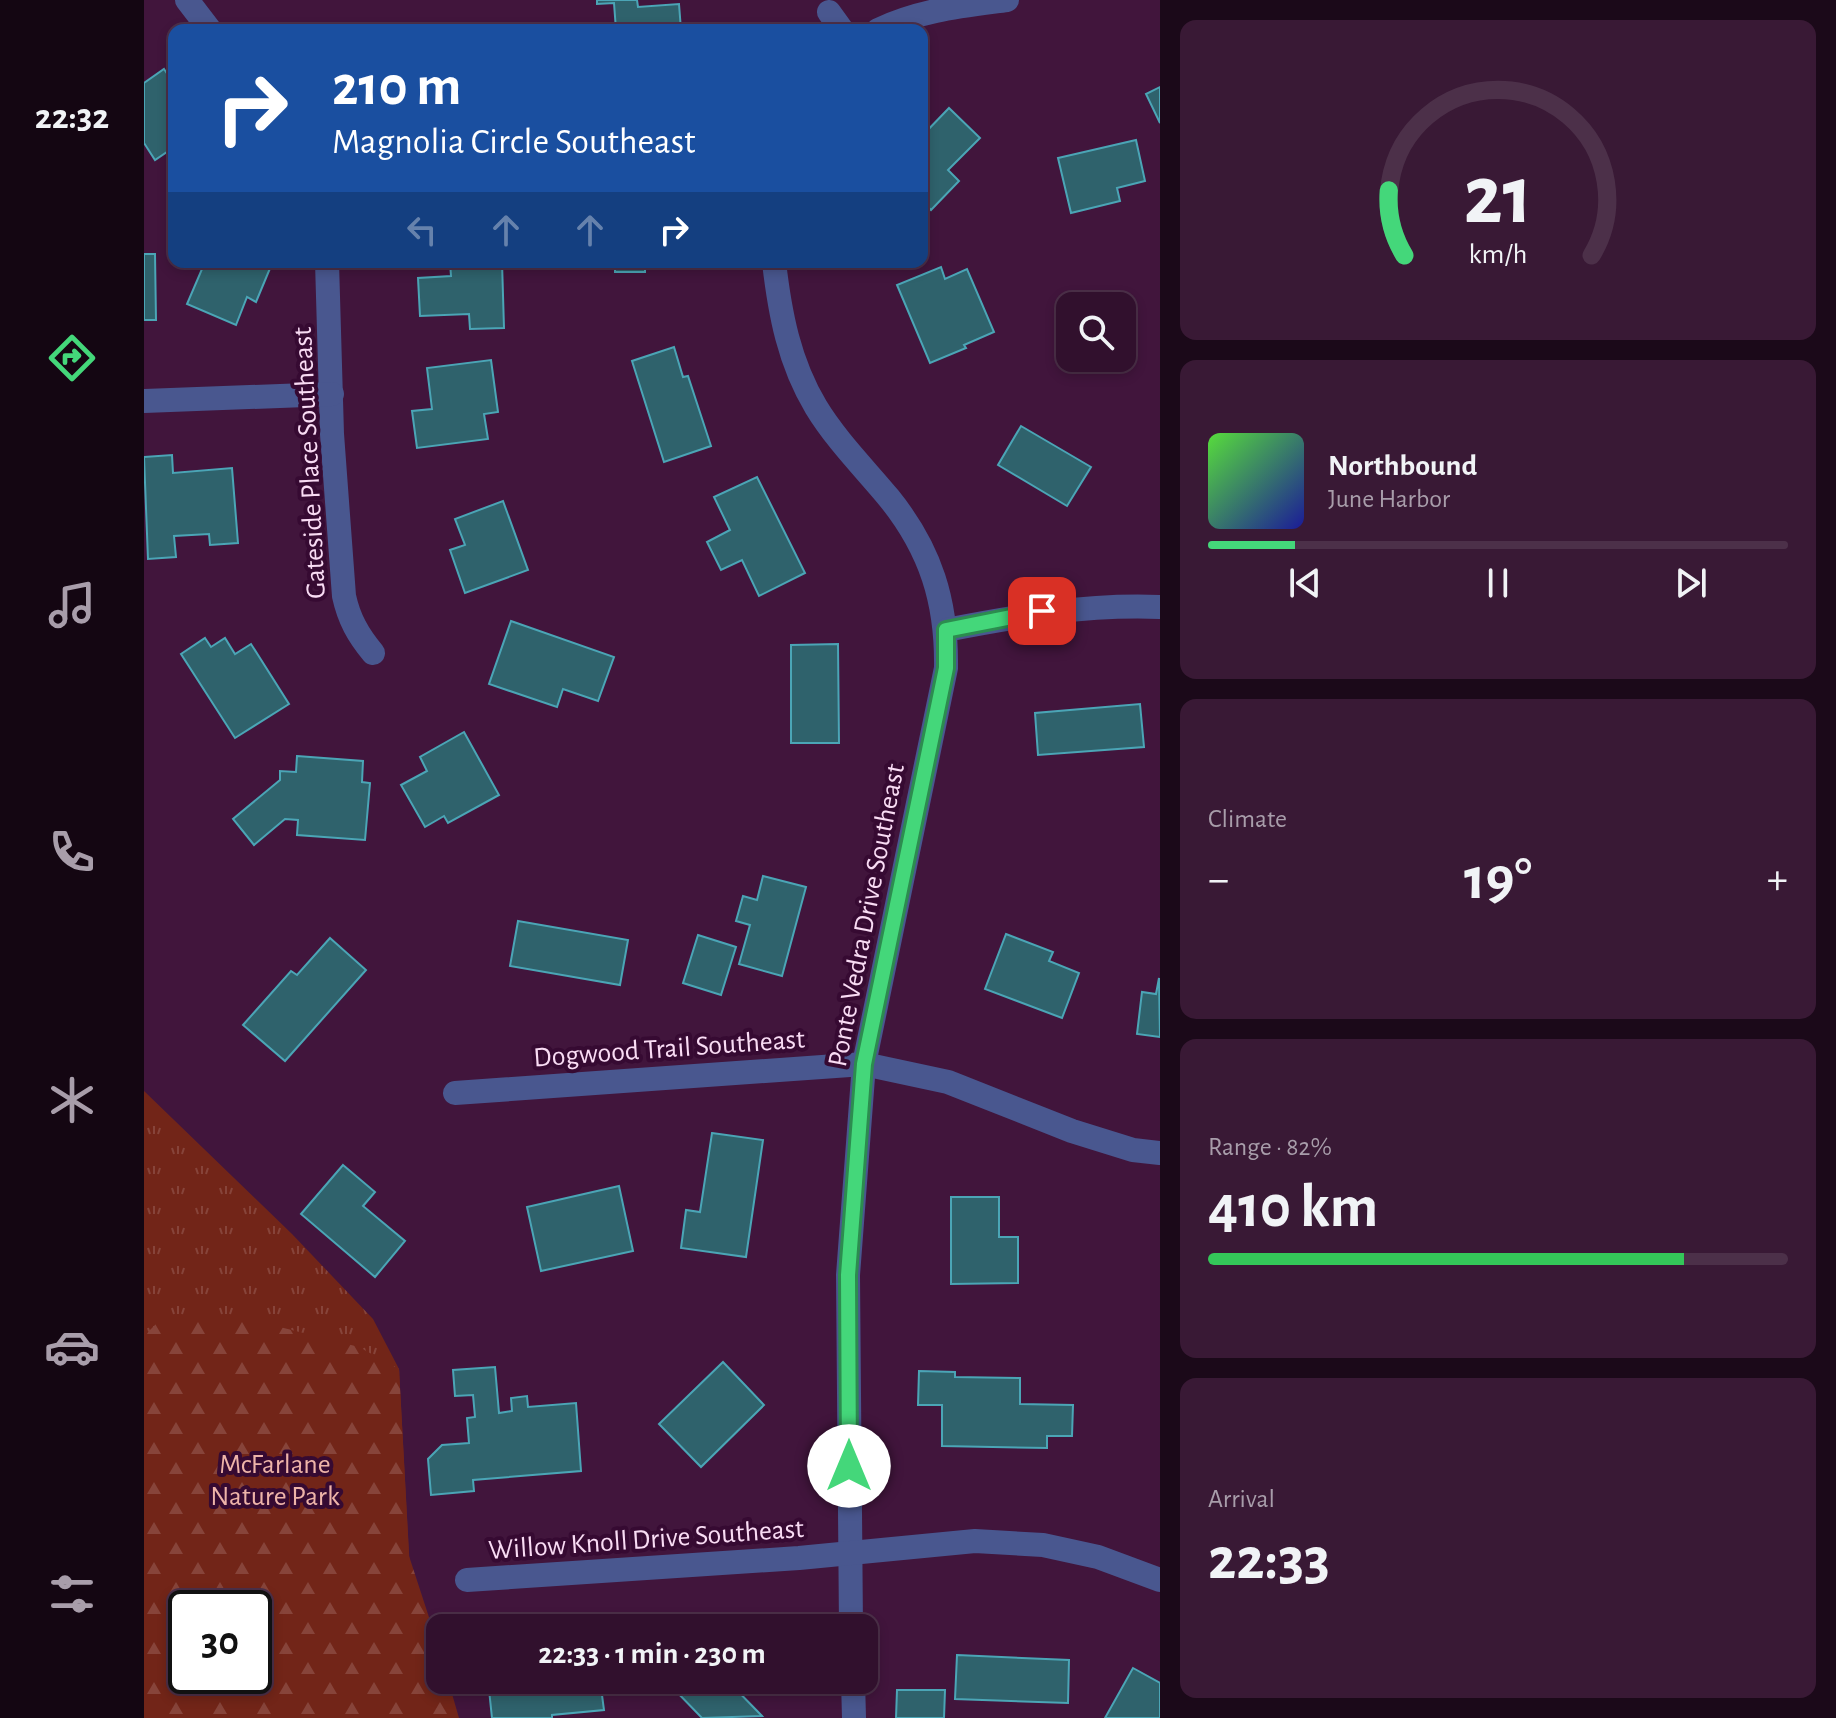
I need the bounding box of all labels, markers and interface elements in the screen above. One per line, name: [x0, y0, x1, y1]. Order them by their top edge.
icon: right: [200, 56, 304, 160]
text: 210 m: [332, 59, 461, 115]
text: 22:32: [35, 99, 109, 135]
text: Magnolia Circle Southeast: [332, 124, 696, 160]
text: 21: [1463, 154, 1533, 238]
icon: left: [400, 208, 444, 252]
icon: ahead: [484, 208, 528, 252]
icon: ahead: [568, 208, 612, 252]
icon: right: [652, 208, 696, 252]
text: km/h: [1469, 240, 1527, 269]
map controls: [1056, 292, 1136, 372]
button: search: [1056, 292, 1136, 372]
street label: Gateside Place Southeast: [289, 326, 331, 599]
icon: directions: [44, 330, 100, 386]
text: Northbound: [1328, 451, 1477, 481]
text: June Harbor: [1328, 486, 1450, 512]
icon: previous: [1283, 561, 1327, 605]
icon: pause: [1476, 561, 1520, 605]
icon: next: [1669, 561, 1713, 605]
icon: music: [44, 577, 100, 633]
pin: [1008, 577, 1076, 645]
icon: arrive: [1020, 589, 1064, 633]
street label: Ponte Vedra Drive Southeast: [824, 762, 910, 1069]
text: Climate: [1208, 806, 1287, 832]
icon: phone: [44, 824, 100, 880]
text: 19°: [1464, 850, 1532, 910]
text: −: [1208, 858, 1229, 902]
text: +: [1767, 858, 1788, 902]
street label: Dogwood Trail Southeast: [533, 1026, 806, 1072]
icon: climate: [44, 1072, 100, 1128]
text: Range · 82%: [1208, 1134, 1332, 1160]
text: 410 km: [1208, 1178, 1378, 1238]
icon: car: [44, 1319, 100, 1375]
position arrow: [807, 1424, 891, 1508]
park label: McFarlane Nature Park: [210, 1451, 340, 1511]
text: Arrival: [1208, 1486, 1275, 1512]
street label: Willow Knoll Drive Southeast: [487, 1515, 805, 1565]
text: 22:33: [1208, 1530, 1330, 1590]
icon: filters: [44, 1566, 100, 1622]
speed limit sign: 30: [168, 1590, 272, 1694]
text: 22:33 · 1 min · 230 m: [538, 1639, 766, 1669]

